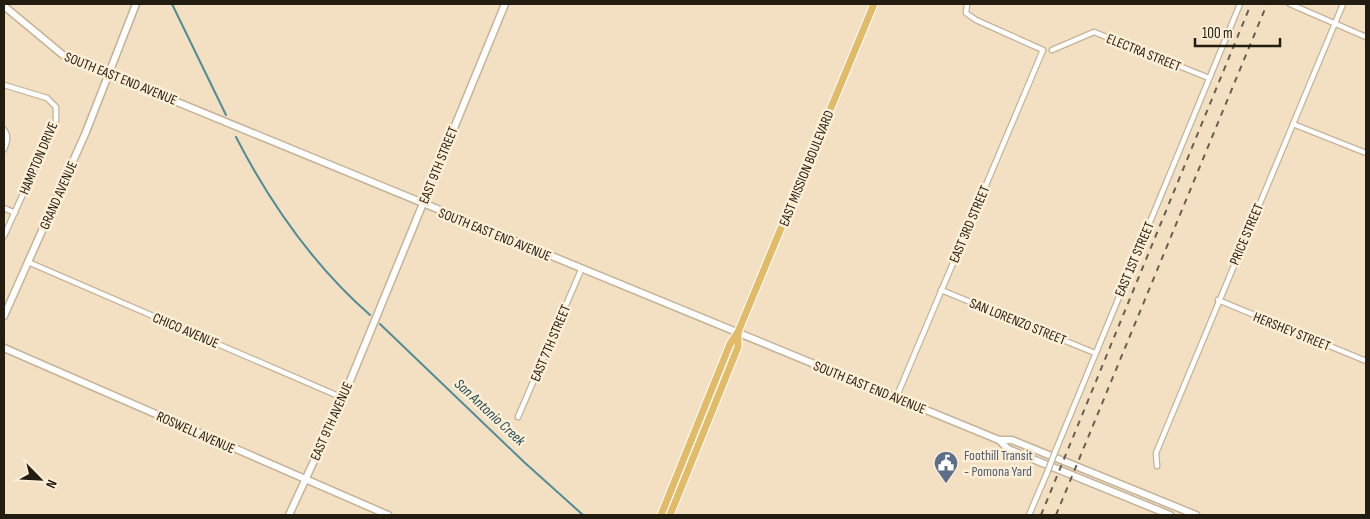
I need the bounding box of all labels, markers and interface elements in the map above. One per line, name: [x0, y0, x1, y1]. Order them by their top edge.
scale bar: [1195, 15, 1280, 47]
text: 100 m: [1202, 24, 1233, 43]
street label: ELECTRA STREET: [1104, 30, 1184, 75]
street label: SOUTH EAST END AVENUE: [62, 48, 180, 109]
street label: EAST MISSION BOULEVARD: [775, 108, 838, 229]
street label: HAMPTON DRIVE: [16, 119, 61, 197]
street label: EAST 9TH STREET: [415, 124, 462, 206]
street label: GRAND AVENUE: [36, 158, 81, 232]
street label: EAST 3RD STREET: [946, 183, 993, 265]
street label: PRICE STREET: [1226, 201, 1267, 268]
street label: SOUTH EAST END AVENUE: [436, 204, 554, 265]
street label: EAST 1ST STREET: [1111, 219, 1158, 299]
street label: SAN LORENZO STREET: [967, 294, 1069, 349]
street label: EAST 7TH STREET: [527, 302, 574, 384]
street label: HERSHEY STREET: [1251, 308, 1333, 355]
street label: CHICO AVENUE: [150, 309, 222, 352]
street label: SOUTH EAST END AVENUE: [811, 357, 929, 418]
water label: San Antonio Creek: [450, 375, 529, 450]
street label: EAST 9TH AVENUE: [307, 379, 356, 463]
street label: ROSWELL AVENUE: [154, 408, 238, 457]
place label: Foothill Transit - Pomona Yard: [964, 447, 1033, 480]
public building icon: Foothill Transit - Pomona Yard: [933, 450, 959, 484]
north arrow: [15, 454, 65, 504]
text: N: [42, 477, 61, 491]

